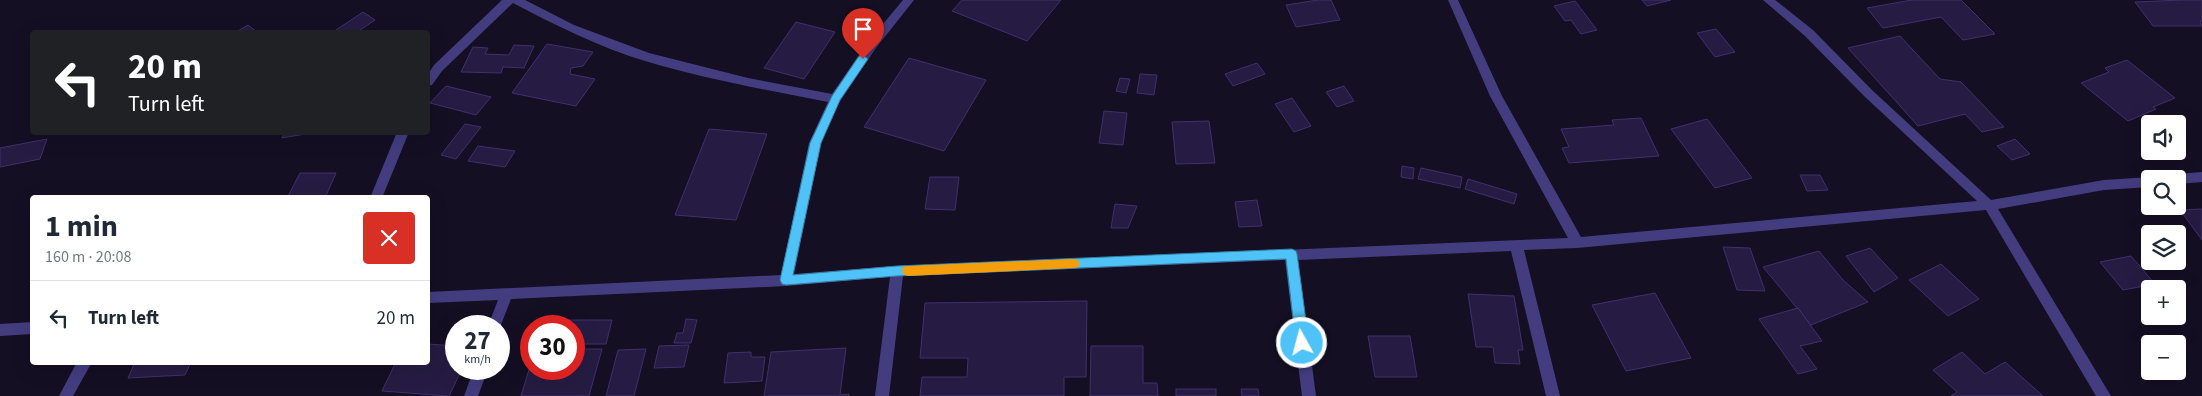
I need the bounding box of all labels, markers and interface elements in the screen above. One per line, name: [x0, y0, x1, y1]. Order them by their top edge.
pin: [842, 8, 884, 59]
icon: arrive: [849, 15, 877, 43]
text: 20 m: [128, 42, 202, 92]
icon: left: [45, 50, 110, 115]
text: Turn left: [128, 88, 204, 120]
map controls: [2141, 115, 2186, 380]
button: sound: [2141, 115, 2186, 160]
button: search: [2141, 170, 2186, 215]
text: 1 min: [45, 205, 118, 248]
button: close: [363, 212, 415, 264]
button: layers: [2141, 225, 2186, 270]
text: 160 m · 20:08: [45, 246, 132, 268]
button: +: [2141, 280, 2186, 325]
icon: left: [45, 304, 73, 332]
text: Turn left: [88, 305, 159, 332]
text: 20 m: [377, 305, 415, 332]
speed limit sign: 30: [520, 315, 585, 380]
position arrow: [1275, 316, 1327, 368]
text: 27: [464, 323, 491, 359]
button: −: [2141, 335, 2186, 380]
text: km/h: [464, 351, 491, 368]

